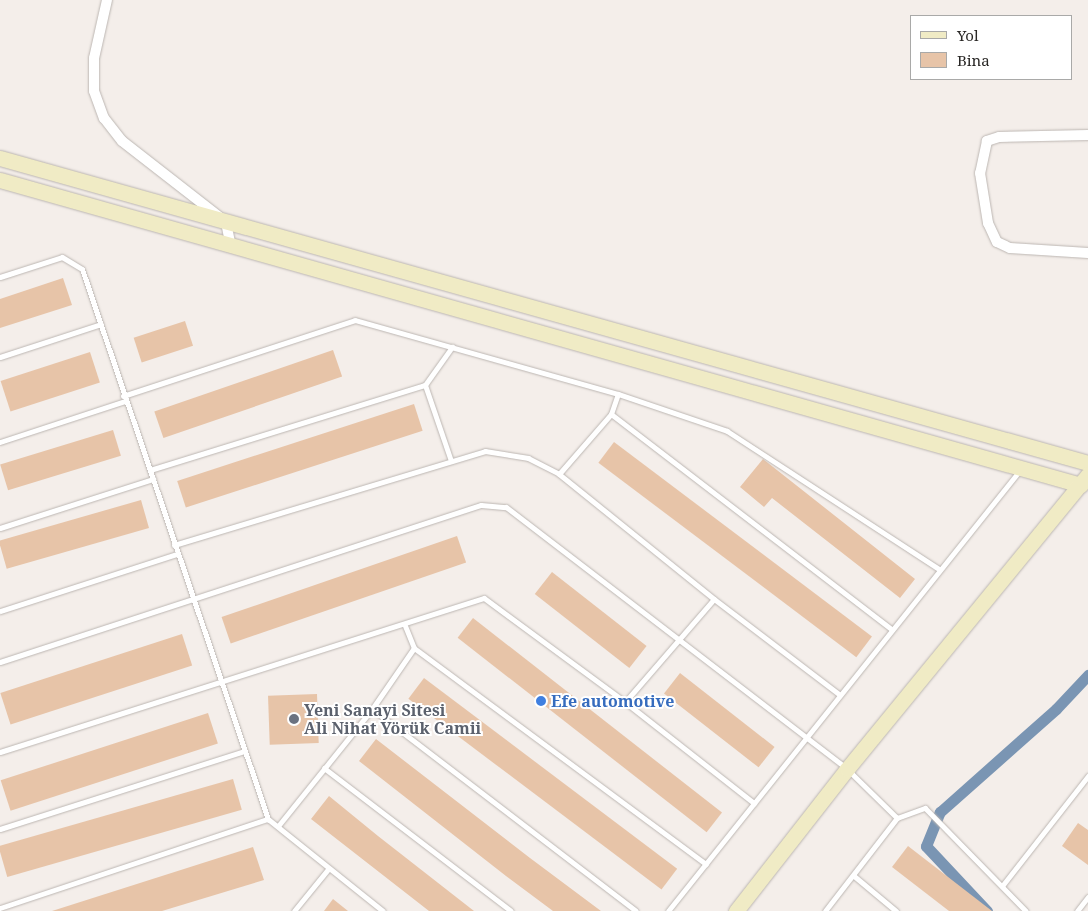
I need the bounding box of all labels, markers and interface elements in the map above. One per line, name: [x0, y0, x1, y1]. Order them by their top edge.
legend: [910, 15, 1073, 80]
text: Yol: [957, 25, 979, 45]
text: Bina: [957, 50, 990, 70]
place label: Efe automotive: [551, 691, 674, 711]
marker: Efe automotive: [535, 695, 547, 707]
place label: Yeni Sanayi Sitesi Ali Nihat Yörük Camii: [304, 700, 481, 738]
marker: Yeni Sanayi Sitesi Ali Nihat Yörük Camii: [288, 713, 300, 725]

